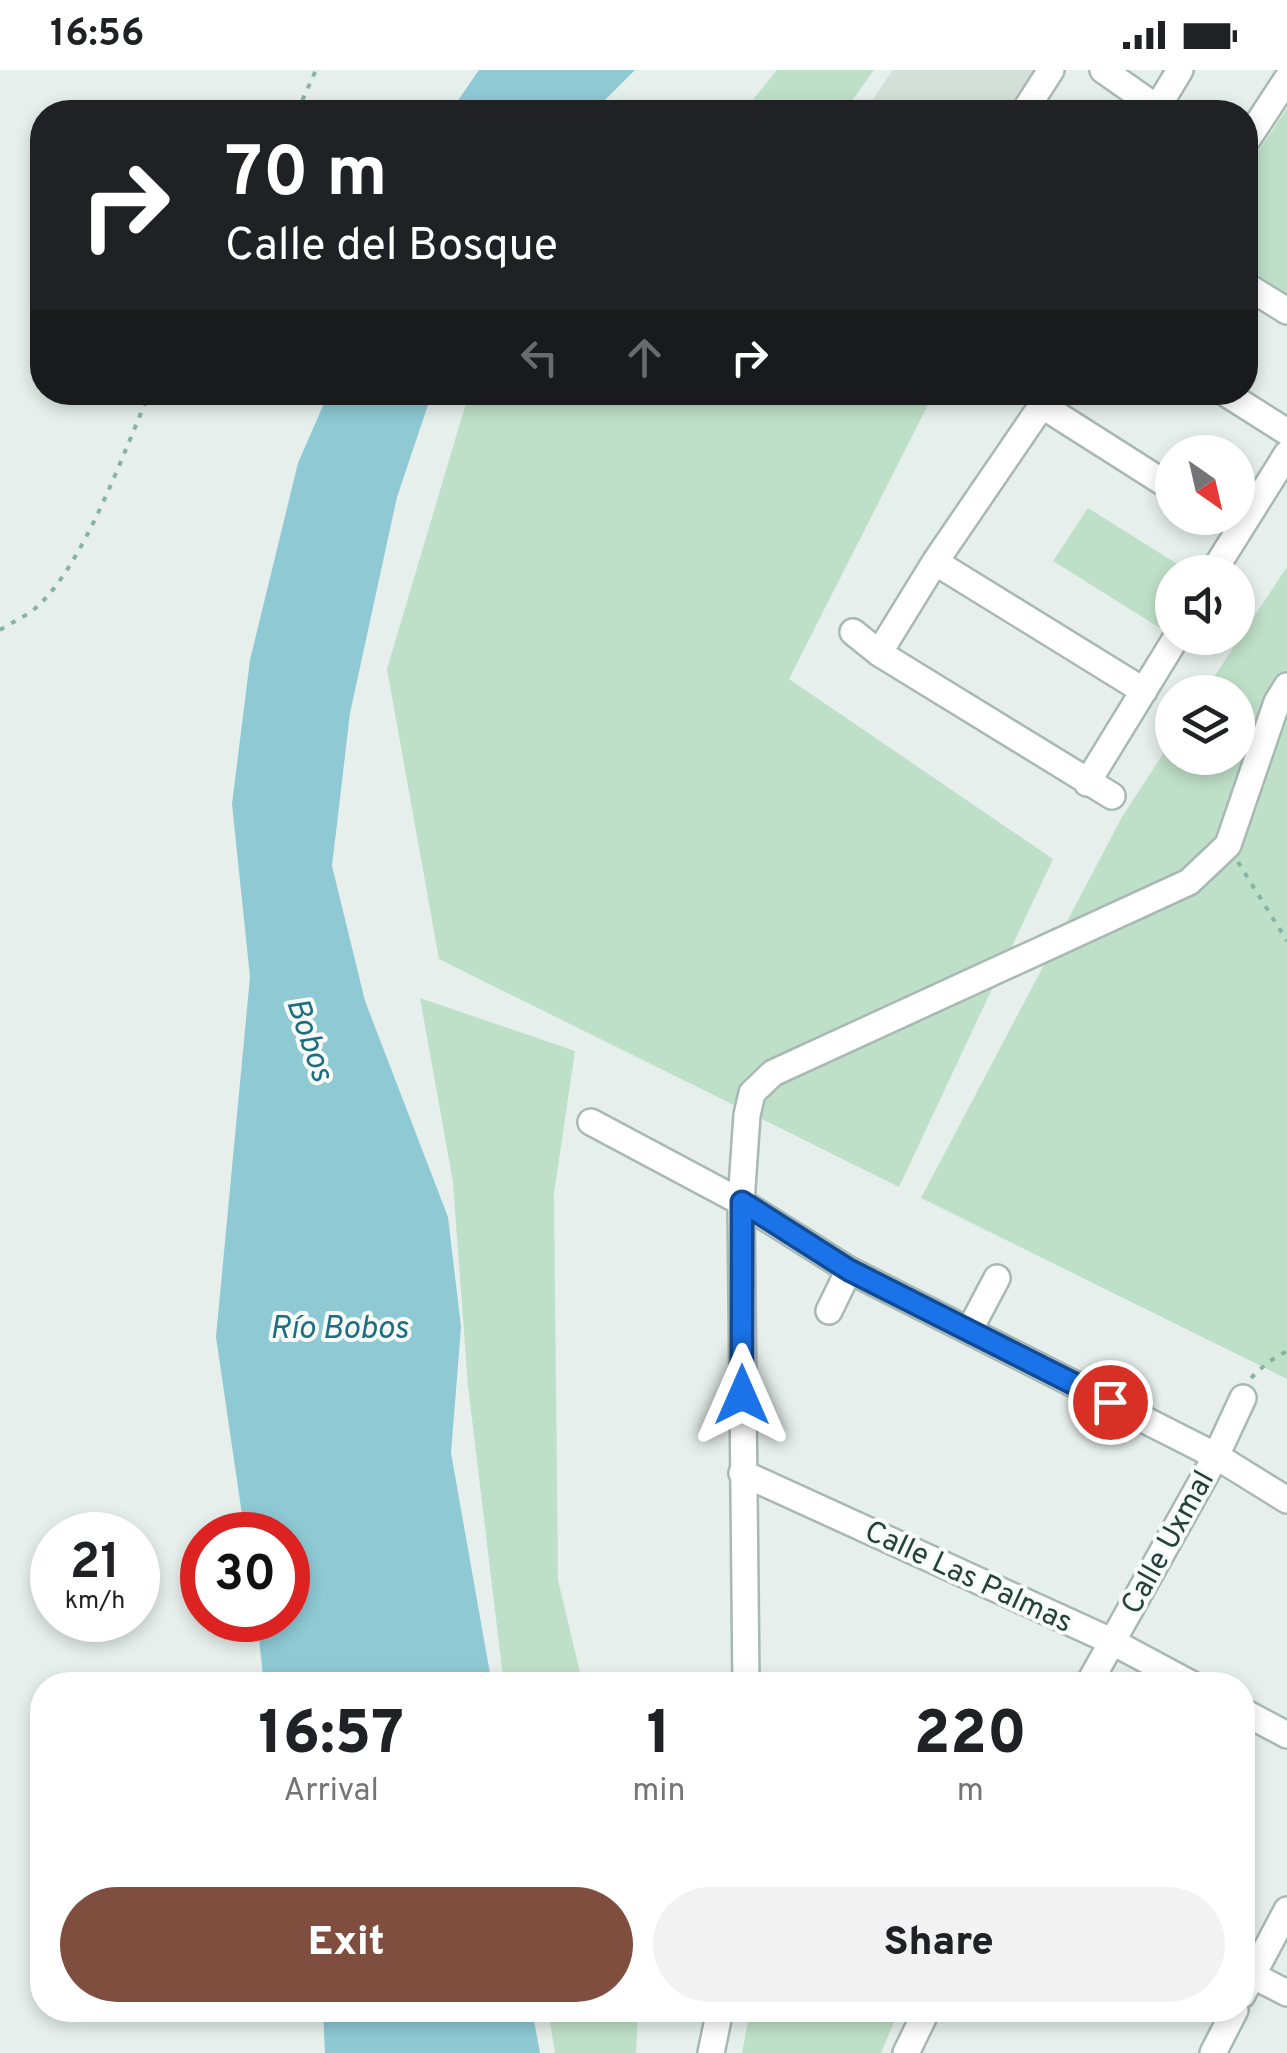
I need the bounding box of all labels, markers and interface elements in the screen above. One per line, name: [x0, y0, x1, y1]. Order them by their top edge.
text: 16:56: [50, 11, 144, 60]
text: 70 m: [225, 132, 388, 221]
icon: right: [60, 140, 190, 270]
text: Calle del Bosque: [225, 219, 558, 276]
icon: left: [512, 330, 567, 385]
icon: ahead: [617, 330, 672, 385]
icon: right: [722, 330, 777, 385]
north arrow: [1155, 435, 1255, 535]
map controls: [1155, 435, 1255, 775]
button: sound: [1155, 555, 1255, 655]
button: layers: [1155, 675, 1255, 775]
water label: Bobos: [275, 993, 341, 1088]
water label: Río Bobos: [270, 1310, 409, 1350]
position arrow: [690, 1343, 794, 1447]
pin: [1068, 1360, 1153, 1445]
icon: arrive: [1083, 1375, 1138, 1430]
street label: Calle Uxmal: [1115, 1465, 1224, 1622]
speed limit sign: 30: [180, 1512, 310, 1642]
street label: Calle Las Palmas: [858, 1514, 1078, 1643]
text: 21: [70, 1533, 120, 1596]
text: km/h: [65, 1586, 125, 1618]
text: 16:57: [258, 1699, 404, 1775]
text: 1: [647, 1699, 671, 1775]
text: 220: [914, 1699, 1027, 1775]
text: Arrival: [283, 1772, 379, 1812]
text: min: [632, 1772, 685, 1812]
text: m: [957, 1772, 984, 1812]
button: Exit: [60, 1887, 633, 2002]
button: Share: [653, 1887, 1225, 2002]

